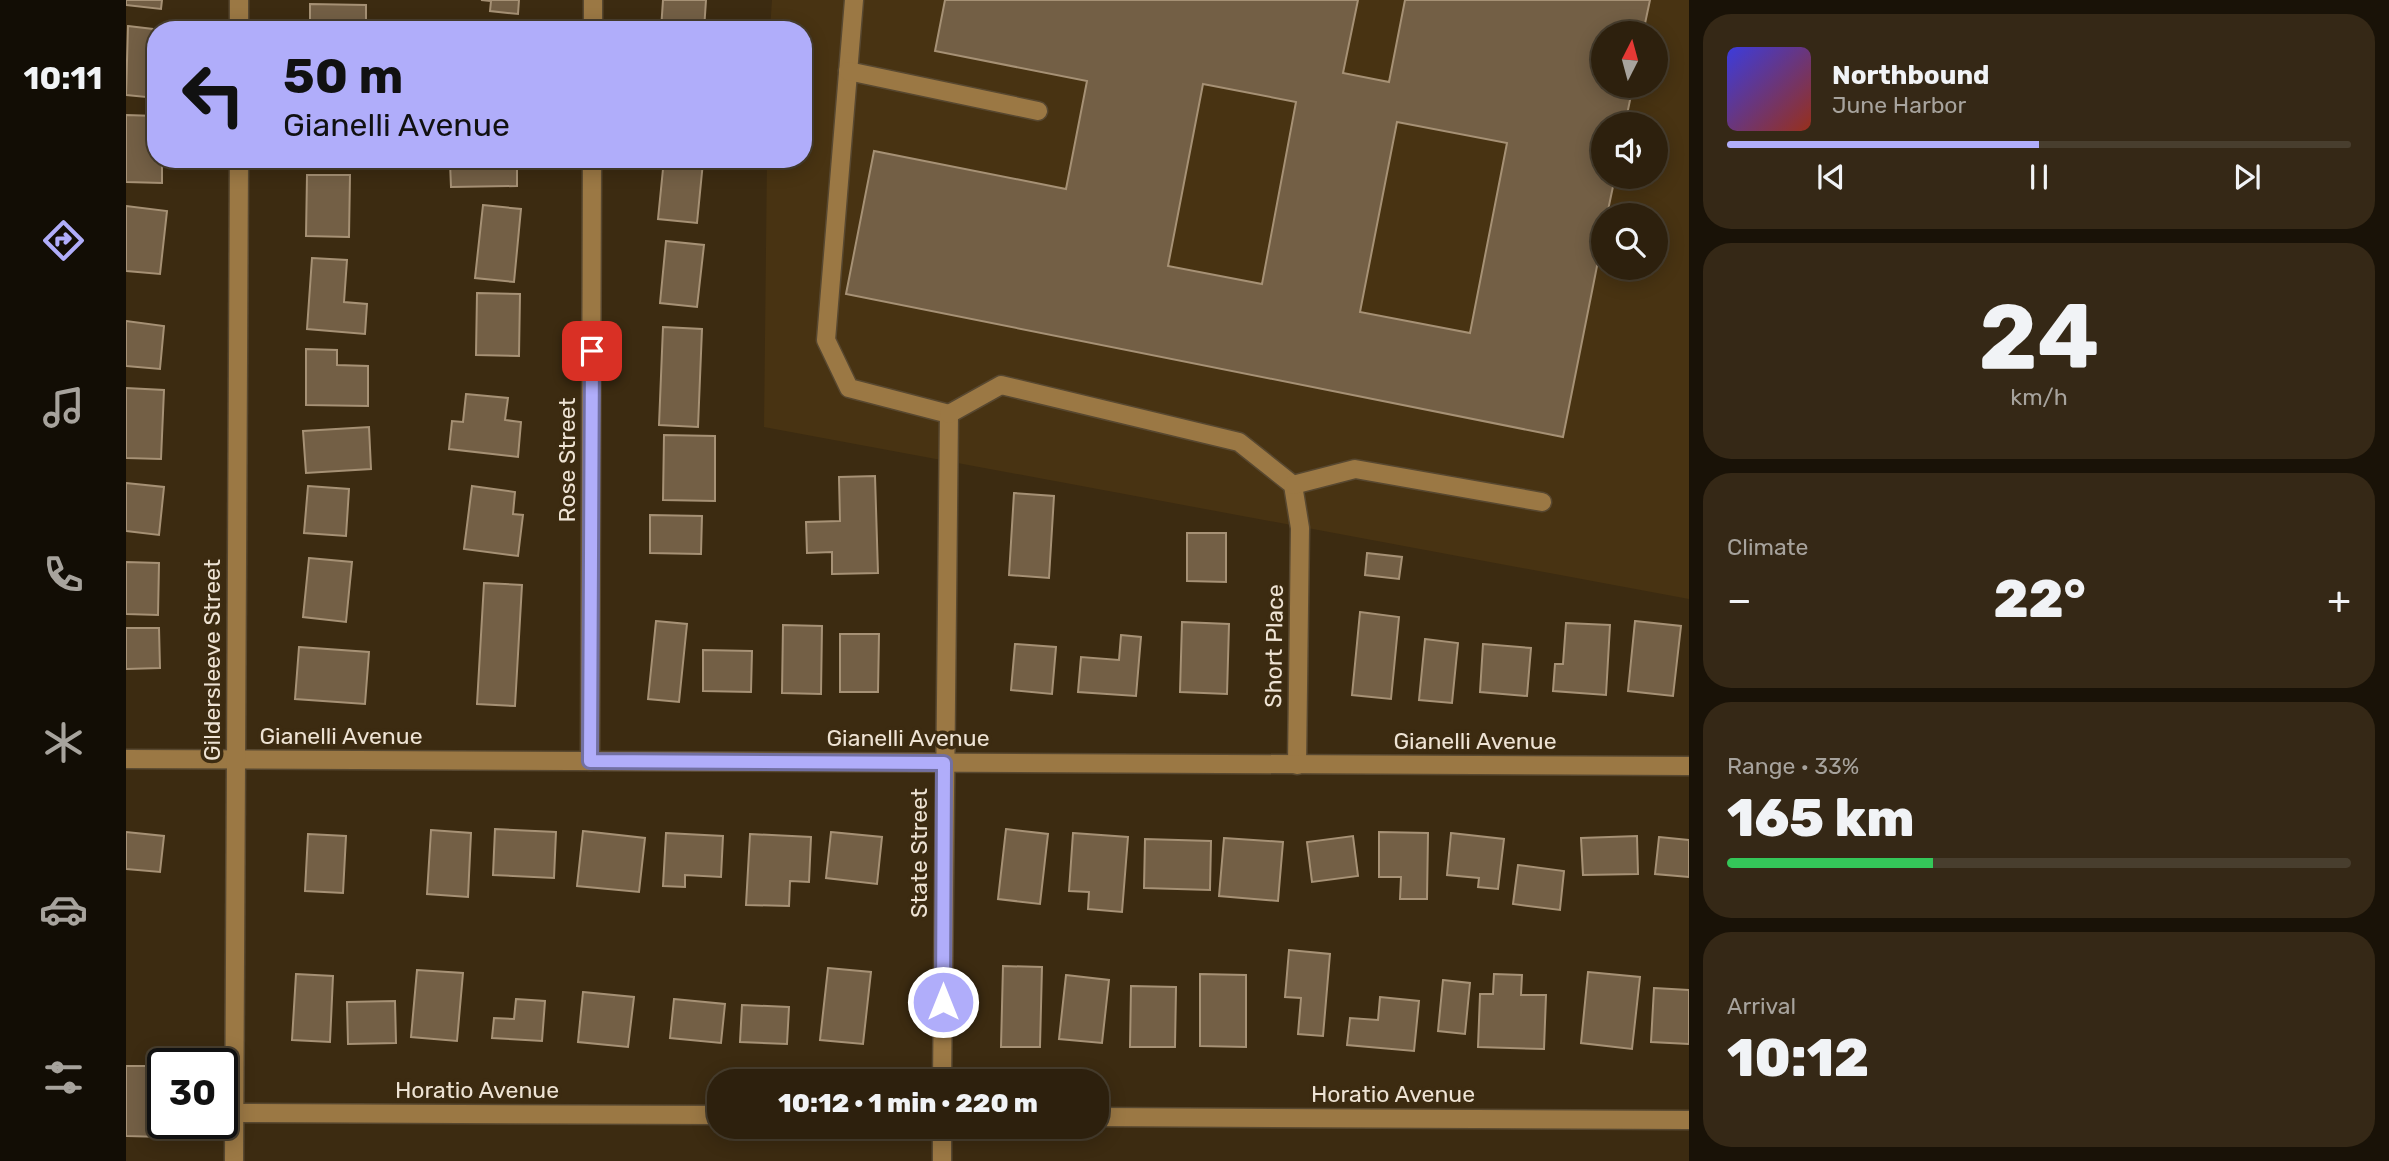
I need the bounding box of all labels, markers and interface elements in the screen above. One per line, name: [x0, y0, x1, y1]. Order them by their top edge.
north arrow: [1591, 21, 1668, 98]
map controls: [1591, 21, 1668, 280]
text: 50 m: [283, 47, 403, 105]
icon: left: [168, 49, 259, 140]
text: 10:11: [24, 59, 102, 97]
text: Northbound: [1832, 60, 1990, 91]
text: June Harbor: [1832, 91, 1966, 119]
text: Gianelli Avenue: [283, 106, 510, 144]
button: sound: [1591, 112, 1668, 189]
icon: previous: [1812, 158, 1850, 196]
icon: pause: [2020, 158, 2058, 196]
icon: next: [2228, 158, 2266, 196]
button: search: [1591, 203, 1668, 280]
icon: directions: [39, 216, 88, 265]
text: 24: [1979, 283, 2099, 391]
pin: [562, 321, 622, 381]
icon: arrive: [573, 332, 611, 370]
icon: music: [39, 383, 88, 432]
text: km/h: [2010, 383, 2068, 411]
street label: Rose Street: [553, 398, 581, 522]
text: Climate: [1727, 533, 1808, 561]
icon: phone: [39, 550, 88, 599]
street label: Gildersleeve Street: [198, 559, 226, 761]
text: 22°: [1993, 568, 2086, 630]
text: −: [1727, 577, 1752, 623]
text: +: [2327, 577, 2351, 623]
street label: Short Place: [1259, 584, 1289, 708]
icon: climate: [39, 718, 88, 767]
street label: Gianelli Avenue: [259, 722, 423, 750]
street label: Gianelli Avenue: [826, 724, 990, 752]
street label: Gianelli Avenue: [1393, 727, 1557, 755]
text: Range · 33%: [1727, 752, 1859, 780]
text: 165 km: [1727, 787, 1915, 849]
street label: State Street: [905, 788, 933, 918]
icon: car: [39, 885, 88, 934]
position arrow: [906, 965, 980, 1039]
text: Arrival: [1727, 992, 1796, 1020]
text: 10:12: [1727, 1027, 1869, 1089]
speed limit sign: 30: [147, 1048, 238, 1139]
icon: filters: [39, 1053, 88, 1102]
street label: Horatio Avenue: [395, 1076, 559, 1104]
street label: Horatio Avenue: [1311, 1080, 1475, 1108]
text: 10:12 · 1 min · 220 m: [778, 1088, 1038, 1119]

